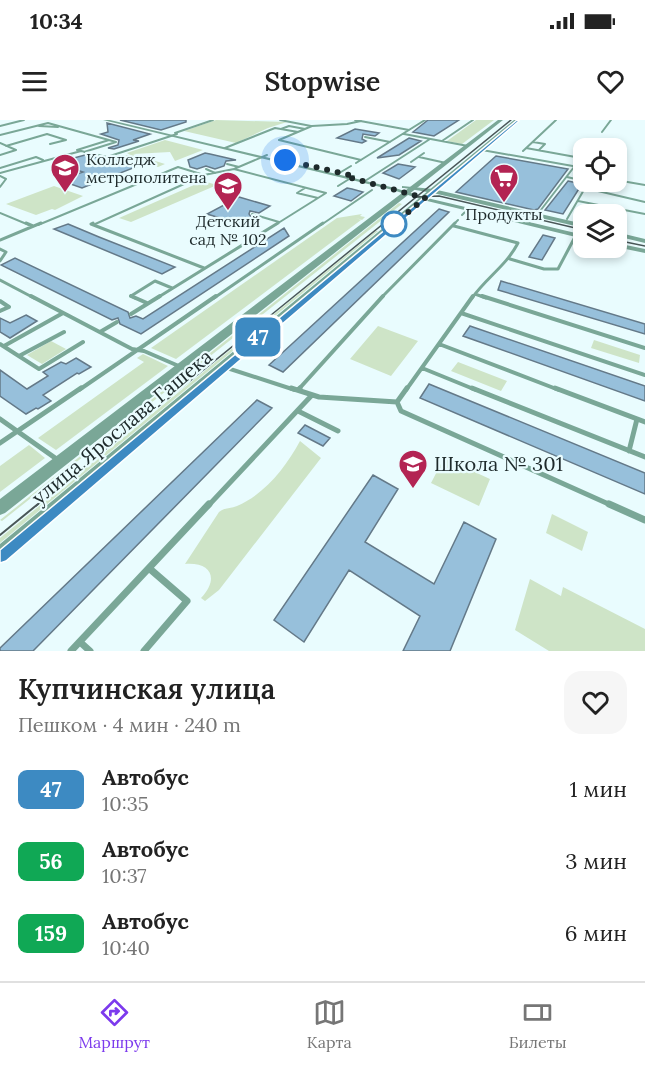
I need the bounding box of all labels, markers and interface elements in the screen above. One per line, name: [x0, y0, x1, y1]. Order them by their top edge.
text: 10:34: [30, 7, 83, 35]
text: Stopwise: [265, 64, 380, 98]
icon: menu: [18, 65, 51, 98]
icon: heart: [594, 65, 627, 98]
map controls: [573, 138, 627, 258]
button: locate: [573, 138, 627, 192]
your location: [270, 145, 300, 175]
place label: Колледж метрополитена: [86, 149, 207, 187]
school or university icon: Колледж метрополитена: [49, 152, 81, 194]
supermarket icon: Продукты: [488, 162, 520, 204]
school or university icon: Детский сад № 102: [212, 170, 244, 212]
place label: Продукты: [465, 204, 543, 224]
button: layers: [573, 204, 627, 258]
place label: Детский сад № 102: [189, 211, 267, 249]
unlabelled marker: [381, 211, 407, 237]
line badge: 47: [231, 318, 285, 356]
text: 47: [247, 324, 269, 351]
street label: улица Ярослава Гашека: [26, 344, 217, 510]
school or university icon: Школа № 301: [397, 448, 429, 490]
place label: Школа № 301: [434, 451, 563, 476]
text: Купчинская улица: [18, 671, 275, 707]
button: heart: [564, 671, 627, 734]
text: Пешком · 4 мин · 240 m: [18, 712, 241, 737]
text: Автобус: [102, 763, 189, 791]
text: 1 мин: [569, 775, 627, 803]
text: 47: [40, 776, 62, 803]
text: 10:35: [102, 791, 149, 816]
text: Автобус: [102, 835, 189, 863]
text: 3 мин: [565, 847, 627, 875]
text: 56: [39, 848, 63, 875]
text: 10:37: [102, 863, 147, 888]
text: Автобус: [102, 907, 189, 935]
text: 6 мин: [565, 919, 627, 947]
text: 159: [35, 920, 67, 947]
text: 10:40: [102, 935, 150, 960]
tab: Маршрут: [78, 996, 150, 1052]
tab: Карта: [307, 996, 352, 1052]
tab: Билеты: [509, 996, 567, 1052]

